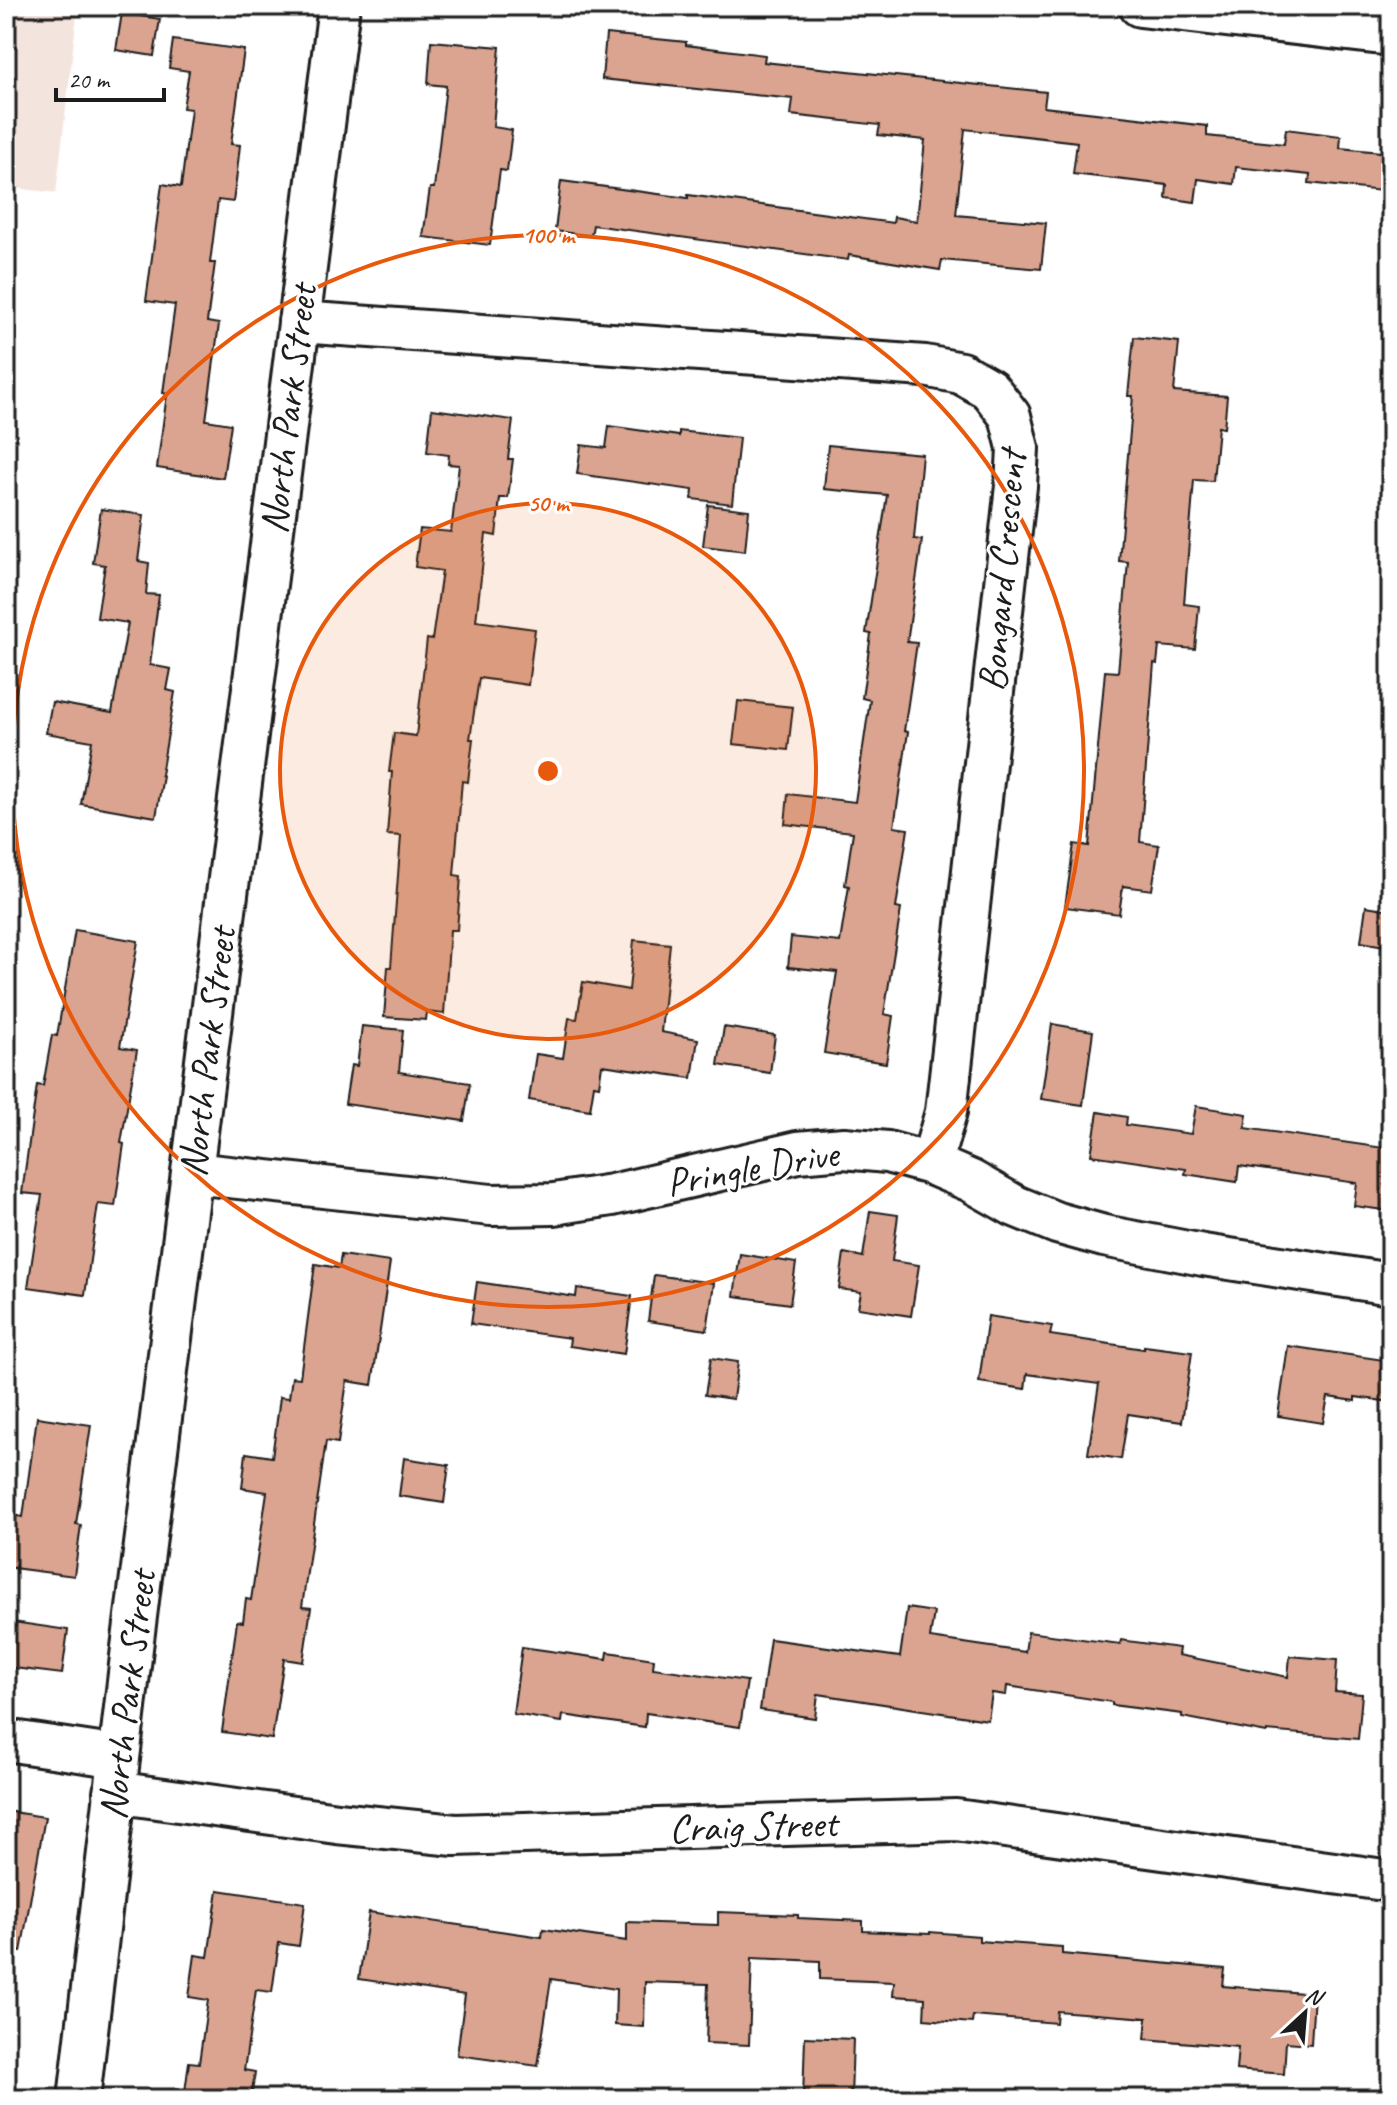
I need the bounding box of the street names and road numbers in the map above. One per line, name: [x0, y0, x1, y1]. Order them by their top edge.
street label: North Park Street: [248, 278, 329, 536]
street label: Bongard Crescent: [967, 443, 1038, 693]
street label: North Park Street: [167, 921, 248, 1179]
street label: Pringle Drive: [662, 1128, 845, 1208]
street label: North Park Street: [87, 1564, 168, 1822]
street label: Craig Street: [668, 1798, 842, 1854]

